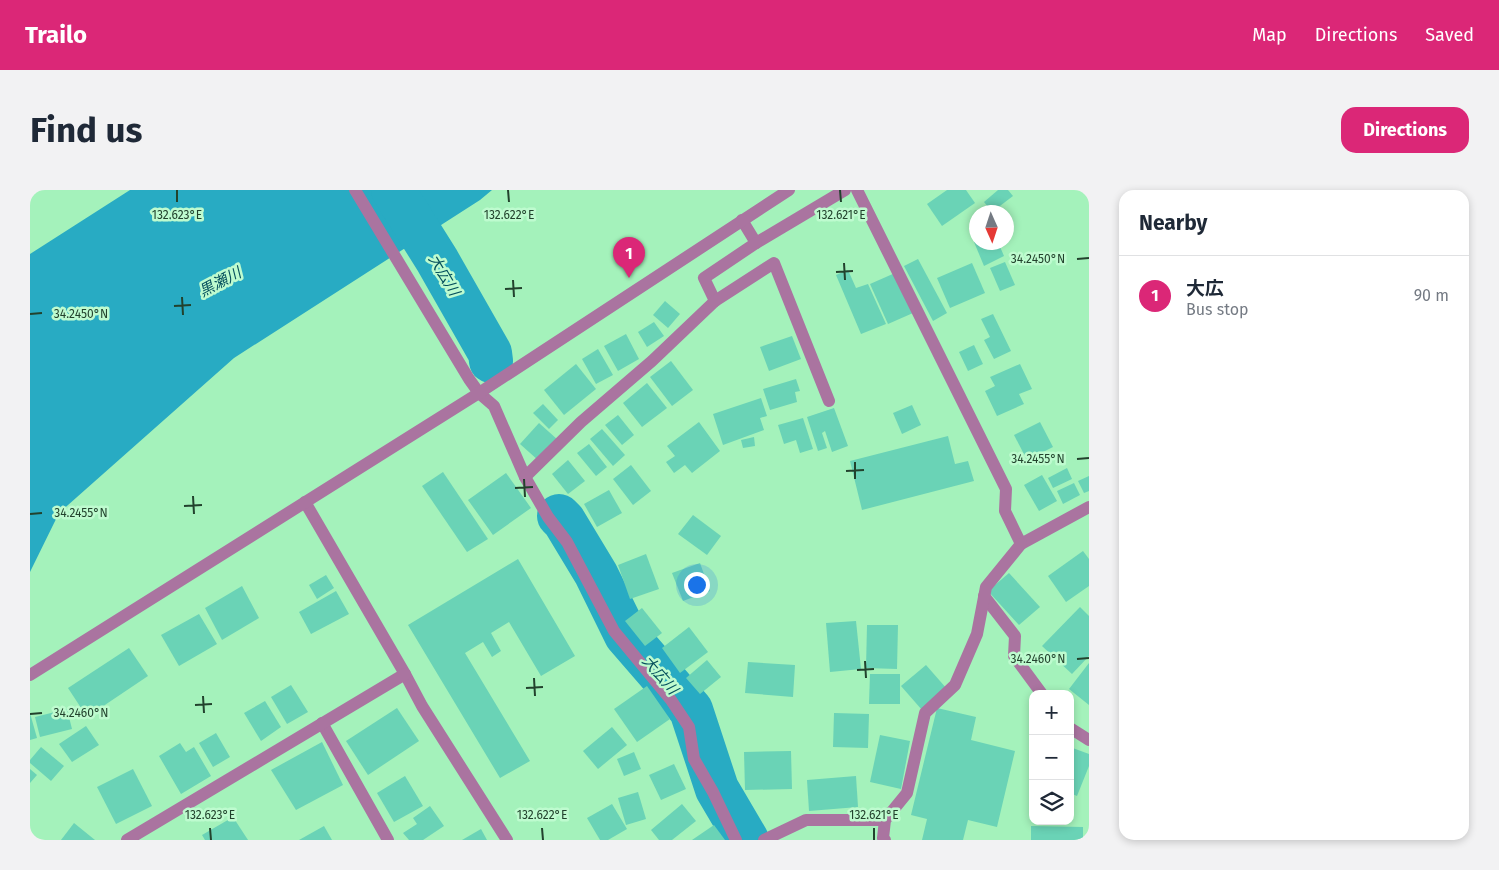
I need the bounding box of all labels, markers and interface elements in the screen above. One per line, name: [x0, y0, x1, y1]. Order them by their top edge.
text: Trailo: [25, 21, 87, 49]
text: Map: [1252, 24, 1287, 46]
text: Directions: [1315, 24, 1397, 46]
text: Saved: [1425, 24, 1474, 46]
button: Directions: [1341, 107, 1469, 153]
text: Find us: [30, 109, 142, 151]
north arrow: [969, 205, 1014, 250]
text: 132.623°E: [152, 208, 202, 222]
text: 132.622°E: [484, 208, 534, 222]
text: 132.621°E: [816, 208, 866, 222]
text: Nearby: [1139, 210, 1207, 236]
pin: 1: [613, 237, 645, 278]
water label: 大広川: [425, 251, 464, 301]
text: 34.2450°N: [1011, 252, 1065, 266]
water label: 黒瀬川: [196, 263, 246, 301]
text: 大広: [1186, 277, 1224, 300]
text: 1: [1151, 286, 1159, 305]
text: 90 m: [1414, 286, 1449, 305]
text: Bus stop: [1186, 300, 1249, 319]
text: 34.2450°N: [54, 307, 108, 321]
text: 34.2455°N: [1011, 452, 1065, 466]
text: 34.2455°N: [54, 506, 108, 520]
your location: [684, 572, 710, 598]
water label: 大広川: [638, 652, 683, 699]
text: 34.2460°N: [1011, 652, 1065, 666]
map controls: [1029, 690, 1074, 825]
button: +: [1029, 690, 1074, 735]
text: 34.2460°N: [54, 706, 108, 720]
button: −: [1029, 735, 1074, 780]
button: layers: [1029, 780, 1074, 825]
text: 132.623°E: [185, 808, 235, 822]
text: 132.622°E: [517, 808, 567, 822]
text: 132.621°E: [849, 808, 899, 822]

